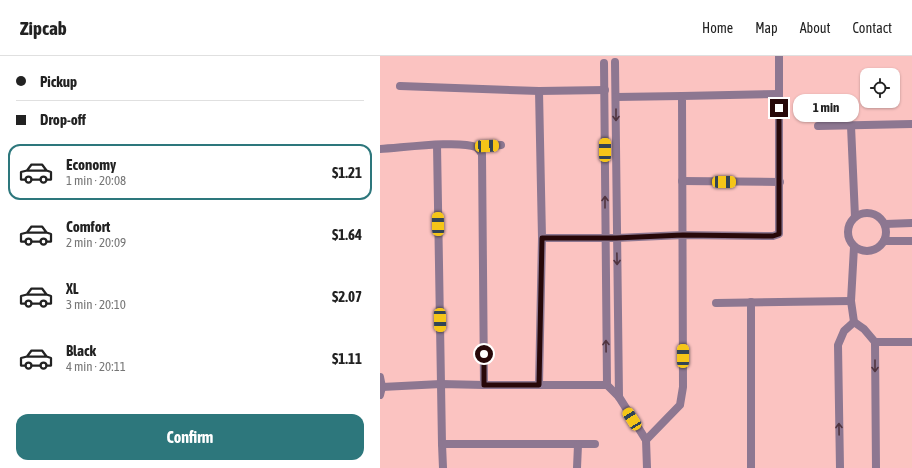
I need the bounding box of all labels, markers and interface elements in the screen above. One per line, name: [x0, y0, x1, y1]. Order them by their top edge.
text: Zipcab: [20, 17, 67, 39]
text: Home: [702, 20, 733, 36]
text: Map: [755, 20, 778, 36]
text: About: [800, 20, 831, 36]
text: Contact: [853, 20, 892, 36]
map controls: [860, 68, 900, 108]
button: locate: [860, 68, 900, 108]
text: Pickup: [40, 73, 77, 90]
callout: 1 min: [793, 94, 859, 122]
route end: [770, 99, 788, 117]
text: 1 min: [813, 100, 839, 115]
one-way arrow: [612, 108, 620, 121]
text: Drop-off: [40, 111, 86, 128]
car: [599, 138, 611, 162]
car: [475, 139, 499, 153]
icon: car: [18, 154, 54, 190]
text: Economy: [66, 156, 116, 173]
text: $1.21: [332, 164, 362, 181]
text: 1 min · 20:08: [66, 173, 126, 188]
car: [712, 176, 736, 188]
one-way arrow: [601, 196, 609, 209]
car: [432, 212, 444, 236]
icon: car: [18, 216, 54, 252]
text: Comfort: [66, 218, 110, 235]
text: $1.64: [332, 226, 362, 243]
text: 2 min · 20:09: [66, 235, 126, 250]
one-way arrow: [613, 252, 620, 265]
icon: car: [18, 278, 54, 314]
text: XL: [66, 280, 79, 297]
text: $2.07: [332, 288, 362, 305]
text: 3 min · 20:10: [66, 297, 126, 312]
car: [434, 308, 446, 332]
icon: car: [18, 340, 54, 376]
one-way arrow: [603, 340, 610, 353]
text: Black: [66, 342, 96, 359]
car: [677, 344, 689, 368]
route start: [475, 345, 493, 363]
text: $1.11: [332, 350, 362, 367]
text: 4 min · 20:11: [66, 359, 126, 374]
one-way arrow: [871, 359, 879, 372]
car: [621, 406, 643, 432]
button: Confirm: [16, 414, 364, 460]
one-way arrow: [835, 423, 843, 436]

